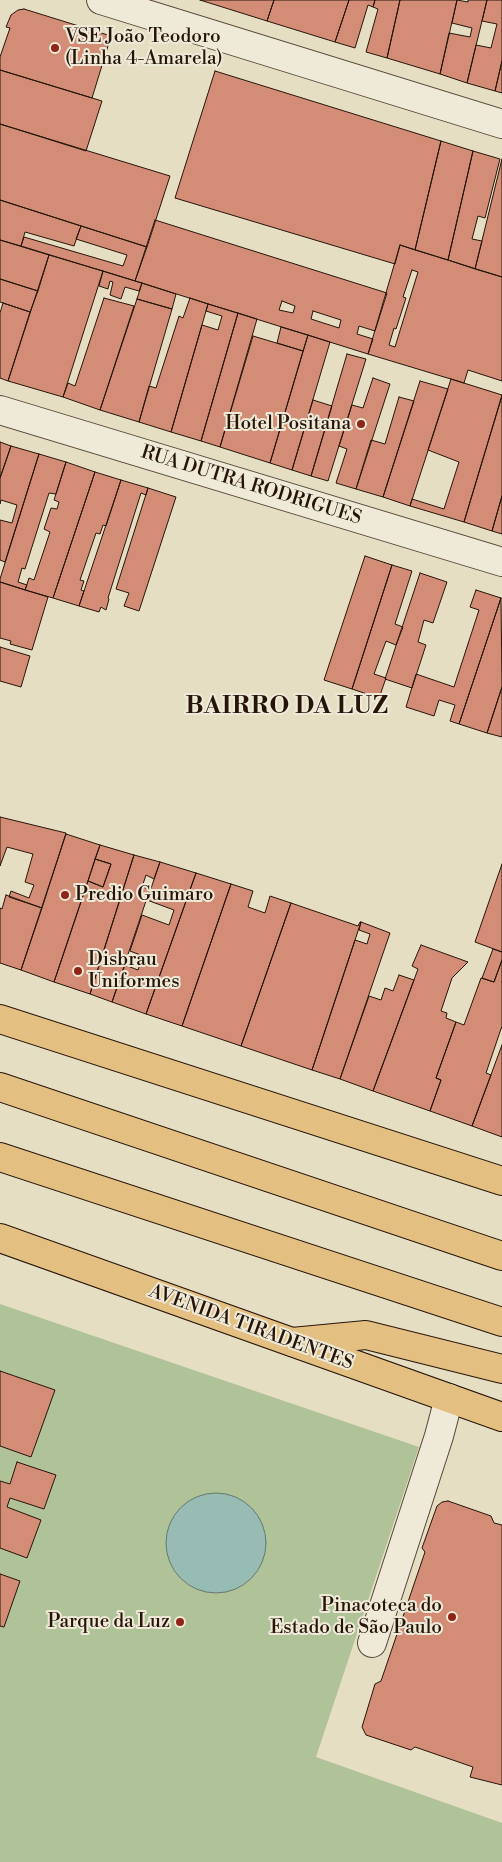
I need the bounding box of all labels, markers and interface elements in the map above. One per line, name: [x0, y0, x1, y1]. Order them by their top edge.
place label: VSE João Teodoro (Linha 4-Amarela): [65, 26, 223, 70]
marker: VSE João Teodoro (Linha 4-Amarela): [49, 42, 61, 54]
place label: Hotel Positana: [225, 413, 351, 435]
marker: Hotel Positana: [355, 418, 367, 430]
street label: RUA DUTRA RODRIGUES: [138, 442, 364, 530]
district label: BAIRRO DA LUZ: [184, 693, 390, 721]
place label: Predio Guimaro: [75, 884, 213, 906]
marker: Predio Guimaro: [59, 889, 71, 901]
place label: Disbrau Uniformes: [88, 949, 179, 993]
marker: Disbrau Uniformes: [72, 965, 84, 977]
street label: AVENIDA TIRADENTES: [146, 1280, 356, 1376]
place label: Pinacoteca do Estado de São Paulo: [270, 1595, 442, 1639]
place label: Parque da Luz: [47, 1611, 170, 1633]
marker: Pinacoteca do Estado de São Paulo: [446, 1611, 458, 1623]
marker: Parque da Luz: [174, 1616, 186, 1628]

